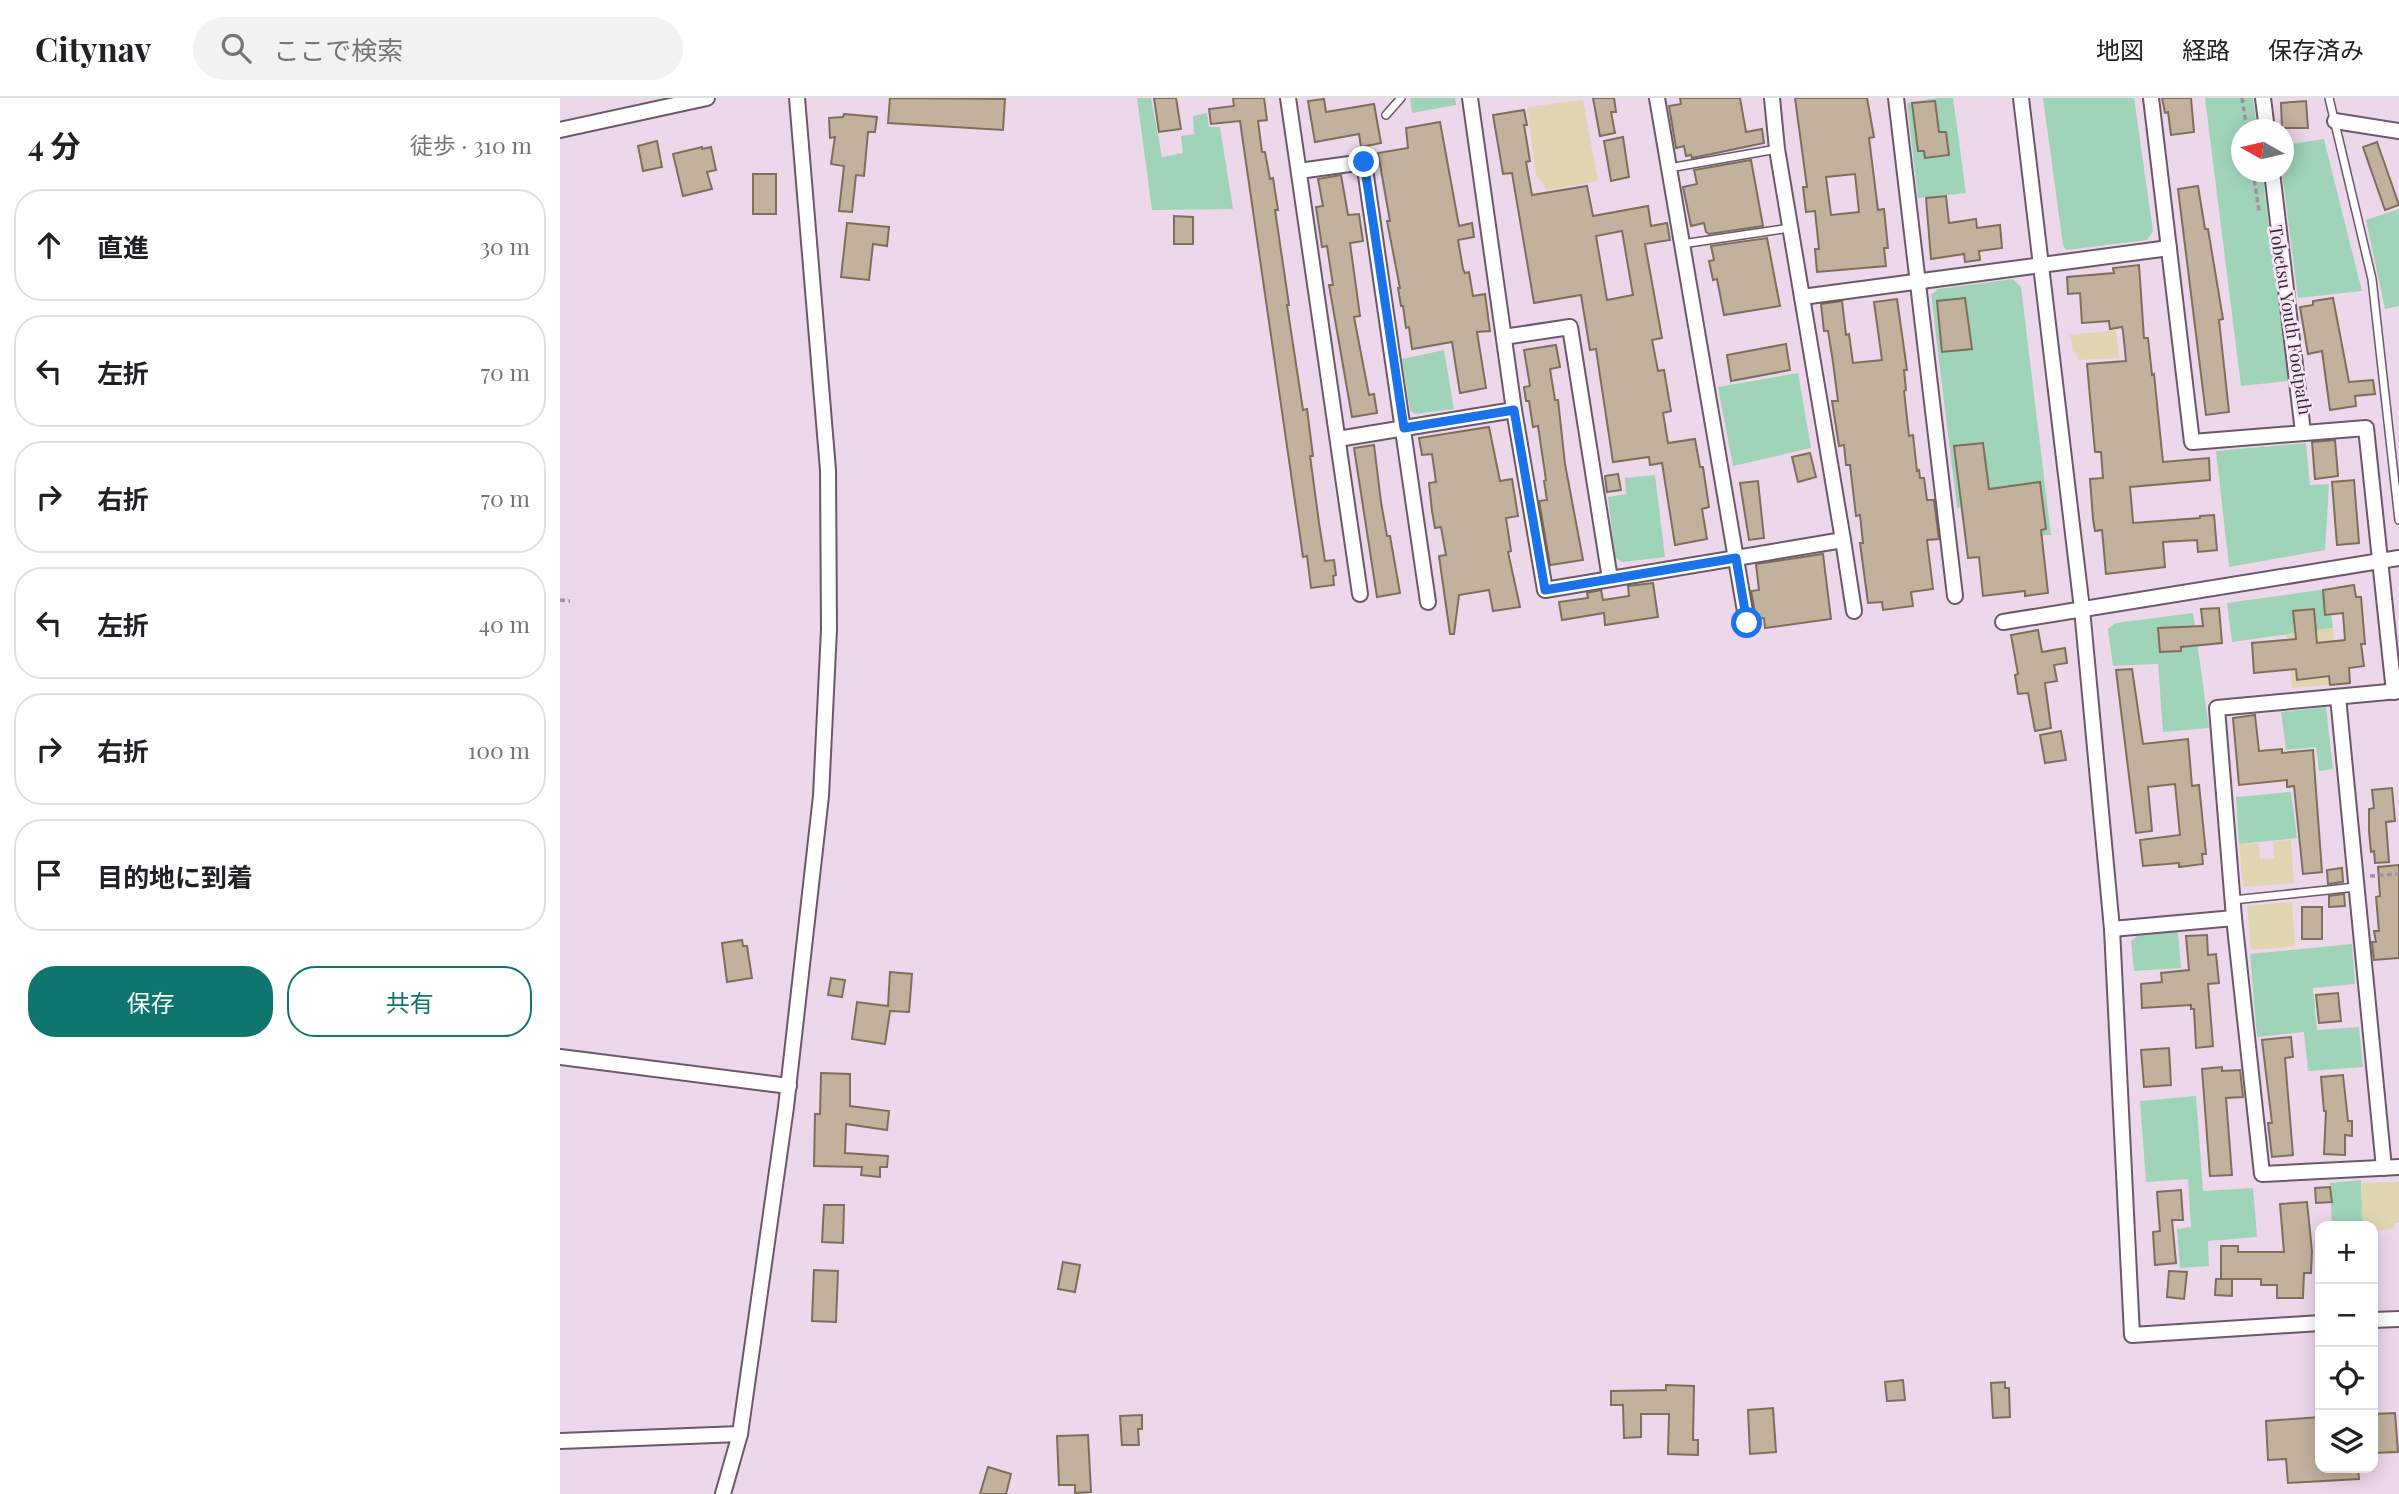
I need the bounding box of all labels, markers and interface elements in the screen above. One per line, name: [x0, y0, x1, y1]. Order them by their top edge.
search box: [193, 17, 683, 80]
text: Citynav: [35, 26, 151, 70]
icon: search: [217, 29, 255, 67]
text: ここで検索: [273, 32, 403, 67]
text: 地図: [2096, 33, 2144, 65]
text: 経路: [2182, 33, 2230, 65]
text: 保存済み: [2268, 33, 2364, 65]
north arrow: [2231, 119, 2294, 182]
text: 4 分: [28, 125, 81, 165]
text: 徒歩 · 310 m: [410, 129, 532, 160]
route end: [1348, 146, 1379, 177]
street label: Tobetsu Youth Footpath: [2264, 223, 2318, 417]
icon: ahead: [30, 226, 68, 264]
text: 直進: [97, 229, 149, 264]
text: 30 m: [480, 230, 530, 261]
icon: left: [30, 352, 68, 390]
text: 左折: [97, 355, 149, 390]
text: 70 m: [481, 356, 530, 387]
icon: right: [30, 478, 68, 516]
text: 右折: [97, 481, 149, 516]
text: 70 m: [481, 482, 530, 513]
icon: left: [30, 604, 68, 642]
text: 左折: [97, 607, 149, 642]
route start: [1731, 607, 1762, 638]
text: 40 m: [479, 608, 530, 639]
icon: right: [30, 730, 68, 768]
text: 右折: [97, 733, 149, 768]
text: 100 m: [468, 734, 530, 765]
icon: arrive: [30, 856, 68, 894]
text: 目的地に到着: [97, 859, 253, 894]
button: 保存: [28, 966, 273, 1037]
button: 共有: [287, 966, 532, 1037]
map controls: [2315, 1221, 2378, 1473]
button: +: [2315, 1221, 2378, 1284]
button: −: [2315, 1284, 2378, 1347]
button: locate: [2315, 1347, 2378, 1410]
button: layers: [2315, 1410, 2378, 1473]

